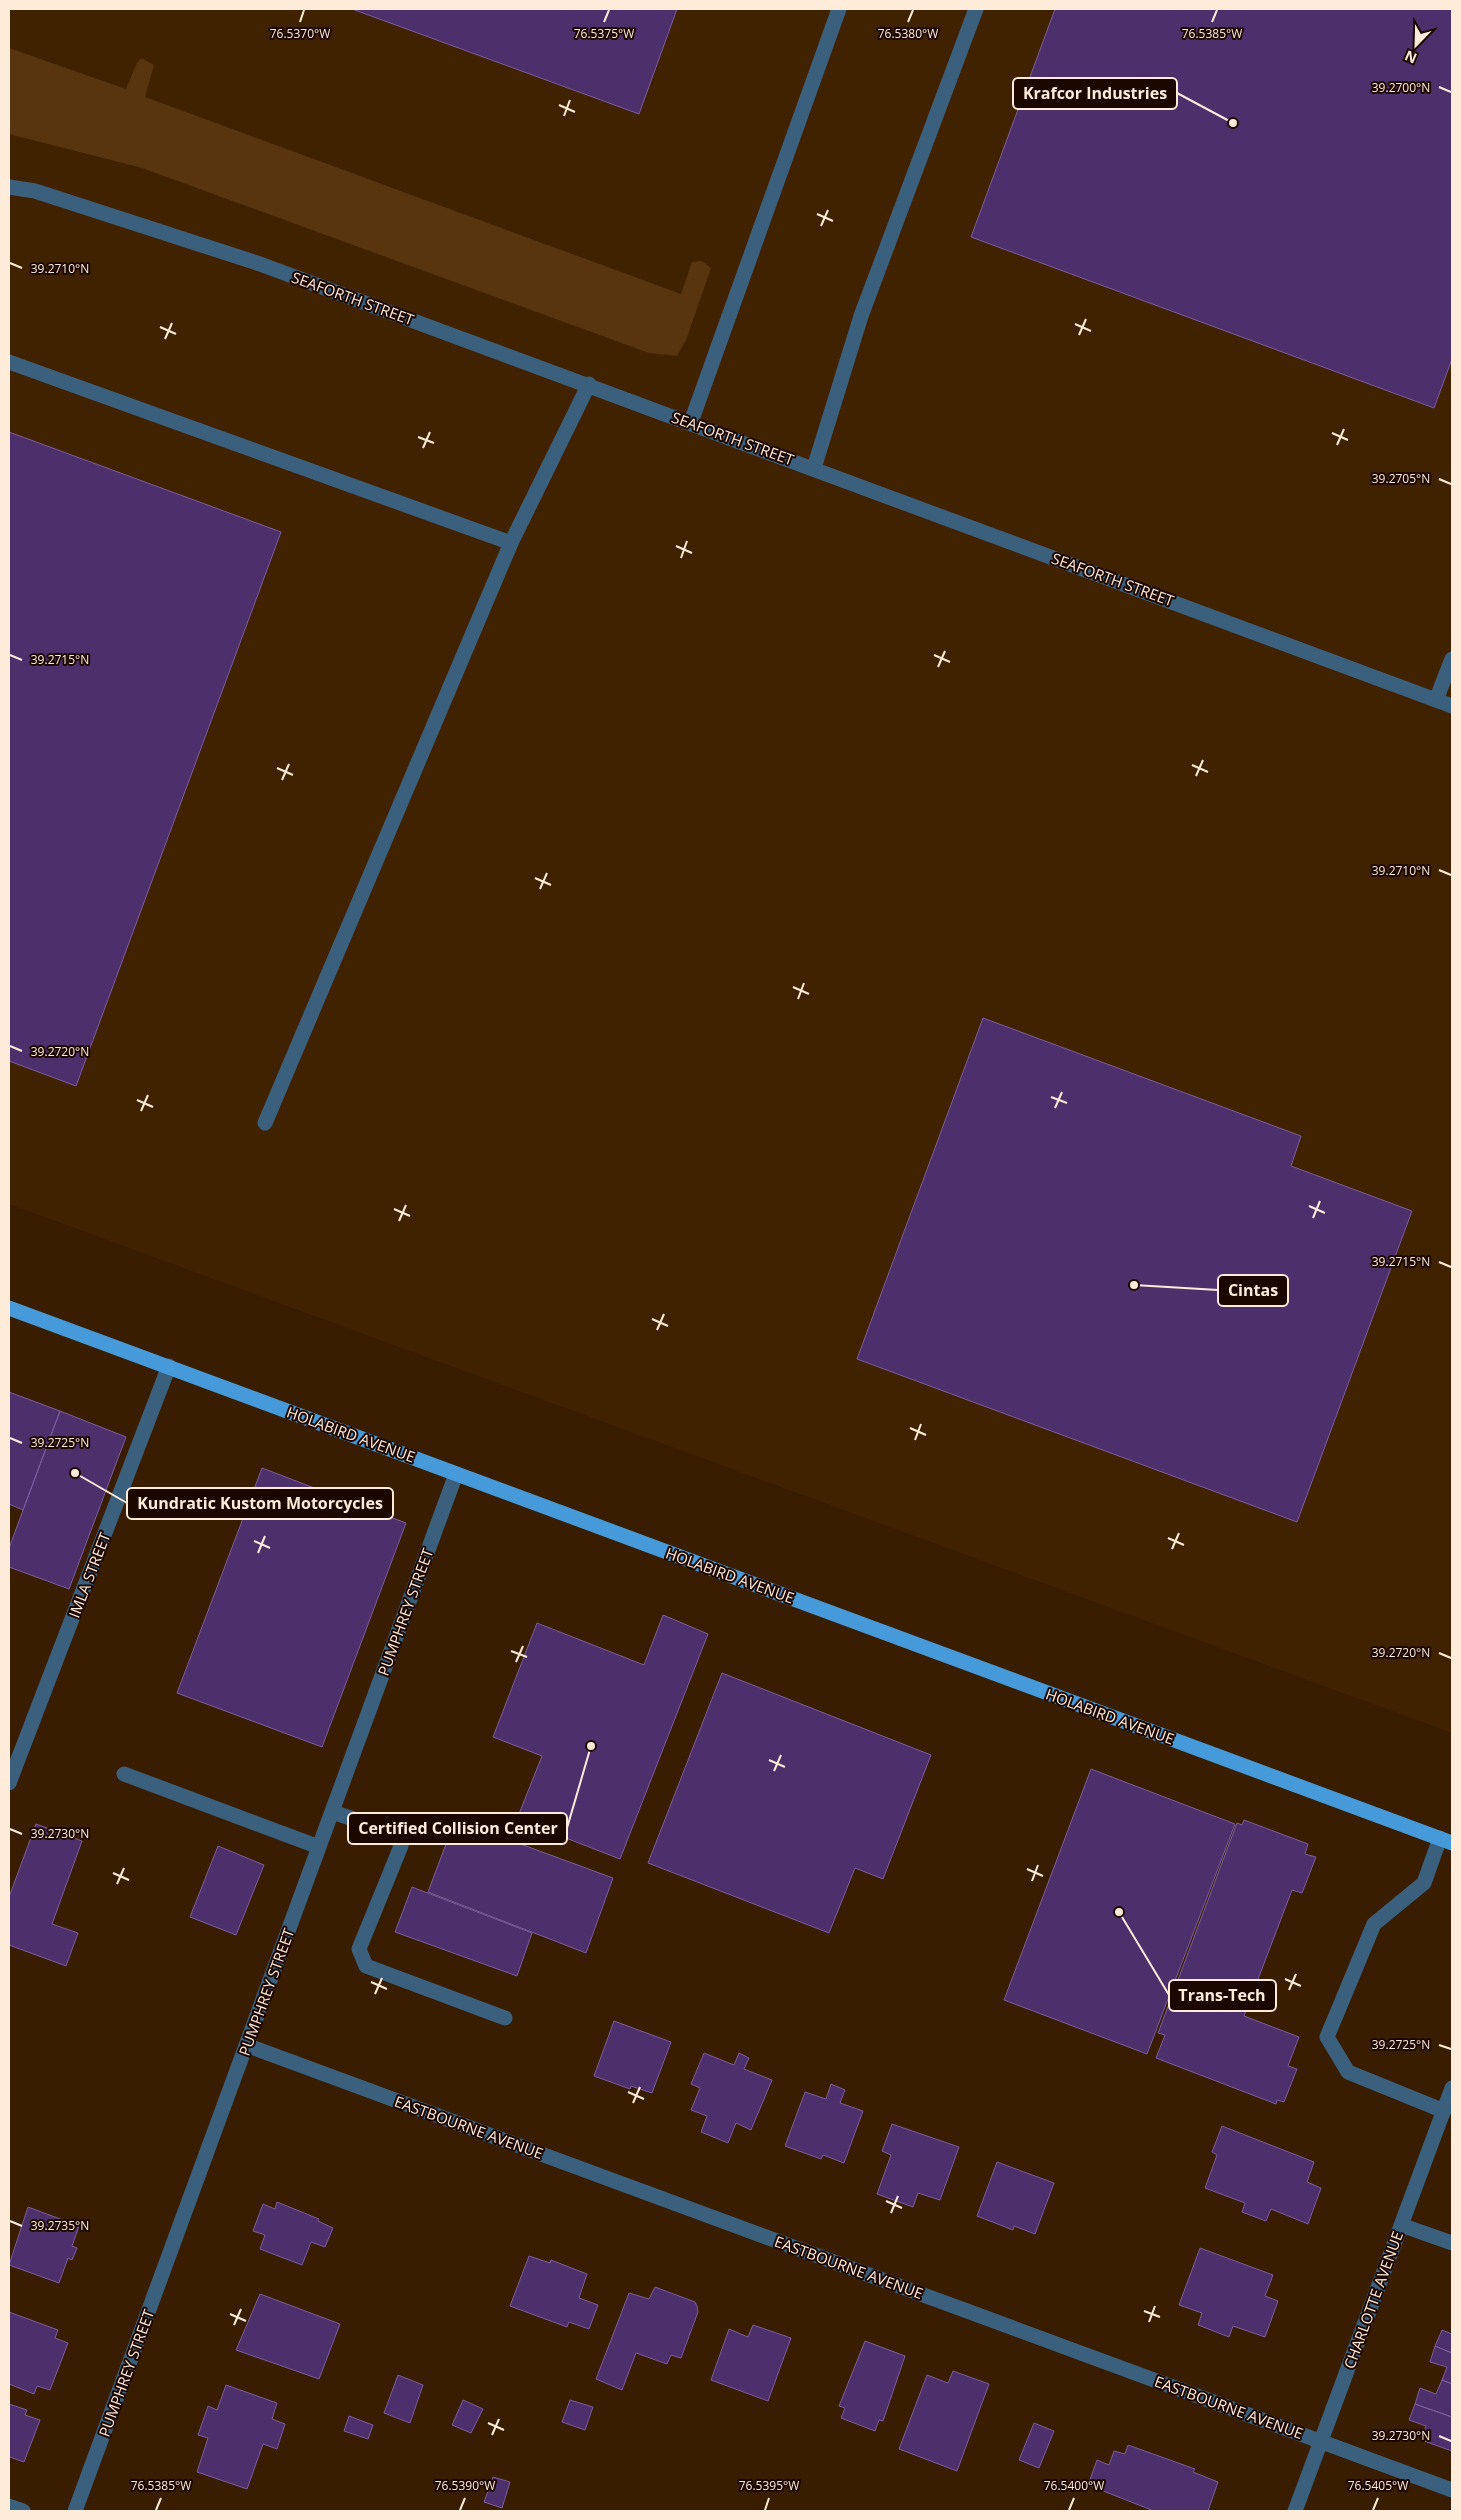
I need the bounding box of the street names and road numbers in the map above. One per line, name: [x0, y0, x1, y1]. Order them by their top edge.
street label: SEAFORTH STREET: [289, 267, 418, 330]
street label: SEAFORTH STREET: [669, 407, 798, 470]
street label: SEAFORTH STREET: [1049, 548, 1178, 611]
street label: HOLABIRD AVENUE: [284, 1401, 418, 1467]
street label: IMLA STREET: [64, 1529, 115, 1620]
street label: HOLABIRD AVENUE: [663, 1542, 797, 1608]
street label: PUMPHREY STREET: [373, 1545, 438, 1678]
street label: HOLABIRD AVENUE: [1043, 1683, 1177, 1749]
street label: PUMPHREY STREET: [234, 1925, 299, 2058]
street label: EASTBOURNE AVENUE: [392, 2091, 546, 2163]
street label: CHARLOTTE AVENUE: [1339, 2229, 1407, 2371]
street label: EASTBOURNE AVENUE: [772, 2231, 926, 2303]
street label: PUMPHREY STREET: [94, 2306, 159, 2439]
street label: EASTBOURNE AVENUE: [1152, 2371, 1306, 2443]

